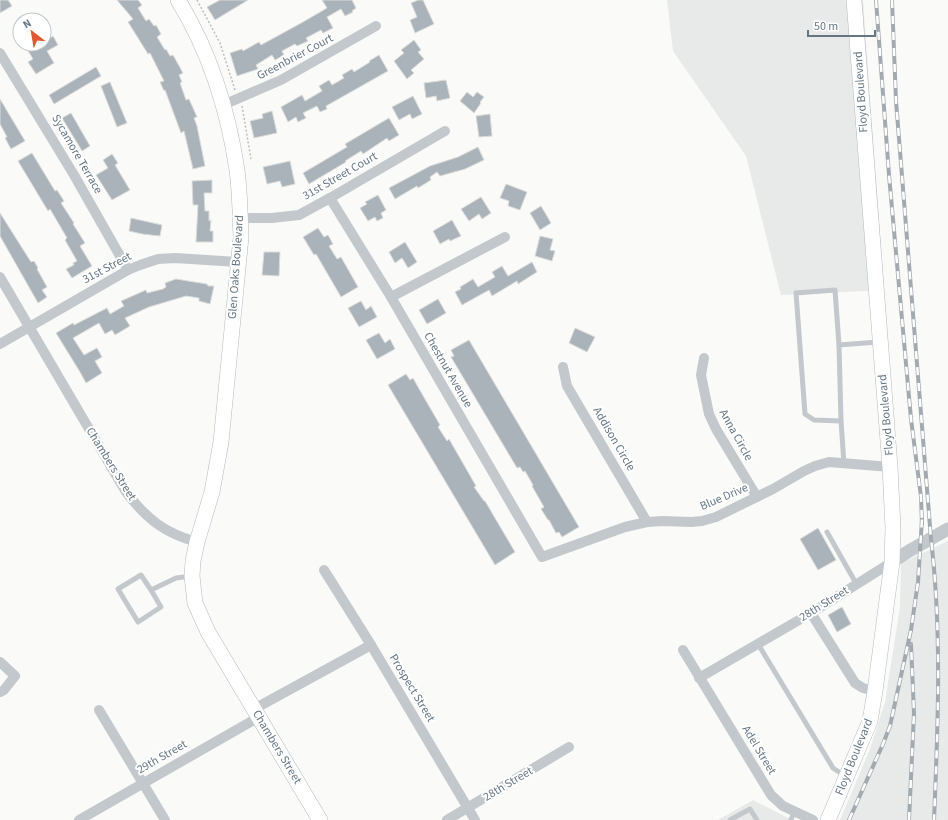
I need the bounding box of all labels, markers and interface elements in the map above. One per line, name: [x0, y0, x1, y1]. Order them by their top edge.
north arrow: [12, 12, 52, 52]
scale bar: [808, 12, 875, 38]
text: N: [20, 16, 34, 32]
text: 50 m: [814, 18, 838, 35]
street label: Greenbrier Court: [254, 30, 336, 84]
street label: Floyd Boulevard: [850, 51, 872, 133]
street label: Sycamore Terrace: [47, 111, 107, 197]
street label: 31st Street Court: [299, 148, 381, 204]
street label: Glen Oaks Boulevard: [224, 215, 248, 319]
street label: 31st Street: [80, 248, 134, 288]
street label: Chestnut Avenue: [419, 329, 477, 411]
street label: Floyd Boulevard: [874, 374, 898, 456]
street label: Addison Circle: [589, 404, 639, 474]
street label: Anna Circle: [715, 406, 757, 464]
street label: Chambers Street: [82, 424, 140, 504]
street label: Blue Drive: [697, 479, 751, 515]
street label: 28th Street: [796, 582, 852, 626]
street label: Prospect Street: [385, 651, 439, 725]
street label: Chambers Street: [248, 707, 306, 787]
street label: Floyd Boulevard: [831, 716, 877, 798]
street label: Adel Street: [738, 722, 780, 778]
street label: 29th Street: [134, 736, 190, 778]
street label: 28th Street: [480, 763, 536, 805]

